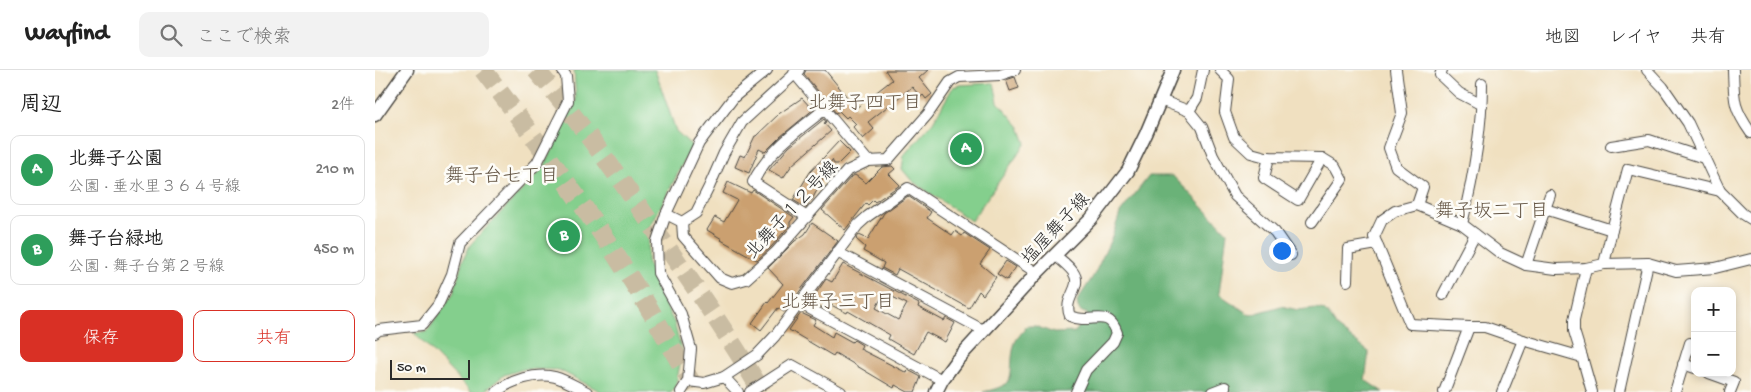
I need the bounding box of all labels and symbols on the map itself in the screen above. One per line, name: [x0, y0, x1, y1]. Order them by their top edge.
district label: 北舞子四丁目: [808, 92, 922, 116]
pin: A: [950, 130, 982, 168]
street label: 北舞子１２号線: [741, 157, 843, 264]
district label: 舞子台七丁目: [445, 165, 559, 189]
street label: 塩屋舞子線: [1018, 189, 1095, 270]
district label: 舞子坂二丁目: [1435, 200, 1549, 224]
pin: B: [548, 217, 580, 255]
your location: [1269, 238, 1295, 264]
district label: 北舞子三丁目: [781, 291, 895, 315]
scale bar: [390, 357, 470, 380]

